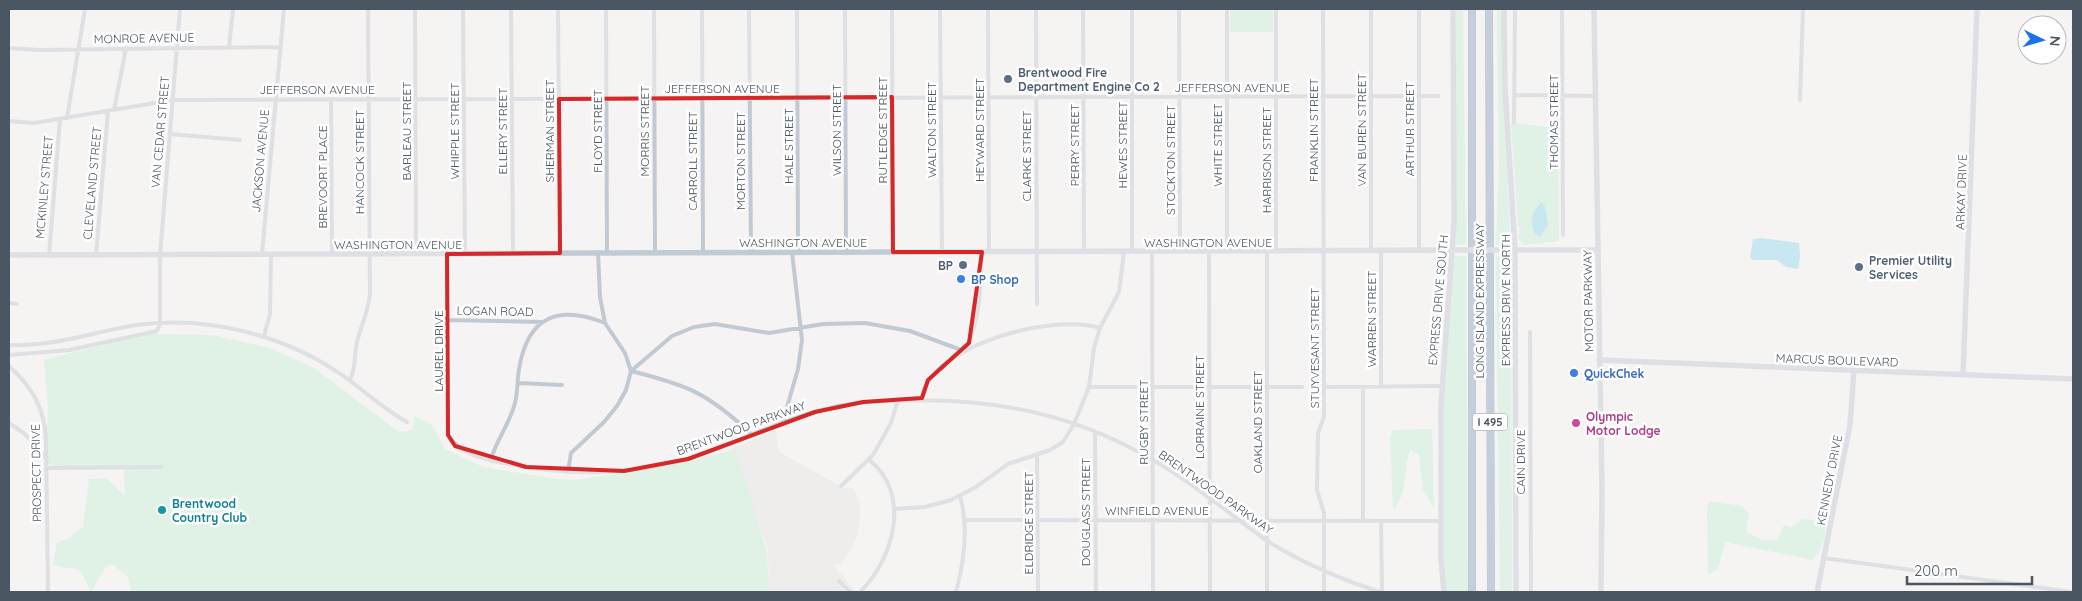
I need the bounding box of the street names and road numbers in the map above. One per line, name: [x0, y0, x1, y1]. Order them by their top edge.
street label: MONROE AVENUE: [94, 30, 195, 46]
street label: VAN BUREN STREET: [1354, 73, 1369, 187]
street label: THOMAS STREET: [1546, 74, 1561, 170]
street label: VAN CEDAR STREET: [148, 75, 172, 189]
street label: RUTLEDGE STREET: [875, 77, 890, 183]
street label: HEYWARD STREET: [972, 78, 987, 182]
street label: FRANKLIN STREET: [1306, 78, 1321, 182]
street label: SHERMAN STREET: [542, 80, 557, 182]
street label: JEFFERSON AVENUE: [1174, 80, 1290, 95]
street label: BARLEAU STREET: [399, 81, 414, 181]
street label: JEFFERSON AVENUE: [664, 81, 780, 96]
street label: JEFFERSON AVENUE: [259, 82, 375, 97]
street label: WALTON STREET: [924, 82, 939, 178]
street label: ARTHUR STREET: [1402, 82, 1417, 176]
street label: WHIPPLE STREET: [447, 83, 462, 179]
street label: WILSON STREET: [829, 84, 844, 176]
street label: MORRIS STREET: [637, 85, 652, 177]
street label: ELLERY STREET: [495, 87, 510, 175]
street label: FLOYD STREET: [590, 89, 605, 173]
street label: HEWES STREET: [1115, 102, 1130, 188]
street label: WHITE STREET: [1210, 103, 1225, 187]
street label: PERRY STREET: [1067, 104, 1082, 186]
street label: STOCKTON STREET: [1163, 105, 1178, 215]
street label: HARRISON STREET: [1259, 107, 1274, 213]
street label: HALE STREET: [781, 108, 796, 184]
street label: JACKSON AVENUE: [248, 109, 272, 213]
street label: HANCOCK STREET: [352, 110, 367, 214]
street label: CLARKE STREET: [1019, 110, 1034, 202]
street label: CARROLL STREET: [685, 111, 700, 211]
street label: MORTON STREET: [733, 112, 748, 210]
street label: BREVOORT PLACE: [315, 125, 330, 229]
street label: CLEVELAND STREET: [80, 126, 104, 240]
street label: MCKINLEY STREET: [32, 135, 56, 239]
street label: ARKAY DRIVE: [1952, 154, 1970, 230]
street label: LONG ISLAND EXPRESSWAY: [1472, 223, 1487, 379]
street label: EXPRESS DRIVE SOUTH: [1425, 234, 1451, 366]
street label: EXPRESS DRIVE NORTH: [1498, 234, 1513, 366]
street label: WASHINGTON AVENUE: [739, 235, 867, 250]
street label: WASHINGTON AVENUE: [1144, 235, 1272, 250]
street label: WASHINGTON AVENUE: [334, 237, 462, 252]
street label: MOTOR PARKWAY: [1580, 249, 1596, 352]
street label: WARREN STREET: [1364, 271, 1379, 367]
street label: STUYVESANT STREET: [1307, 288, 1322, 408]
street label: LOGAN ROAD: [456, 303, 534, 319]
street label: LAUREL DRIVE: [431, 310, 446, 392]
street label: MARCUS BOULEVARD: [1775, 350, 1899, 370]
street label: LORRAINE STREET: [1192, 355, 1207, 459]
street label: OAKLAND STREET: [1250, 371, 1265, 473]
street label: RUGBY STREET: [1136, 379, 1151, 465]
street label: BRENTWOOD PARKWAY: [674, 398, 808, 458]
road number: I 495: [1472, 414, 1508, 431]
street label: PROSPECT DRIVE: [28, 424, 44, 522]
street label: CAIN DRIVE: [1513, 429, 1528, 495]
street label: KENNEDY DRIVE: [1813, 433, 1845, 527]
street label: BRENTWOOD PARKWAY: [1156, 447, 1276, 537]
street label: DOUGLASS STREET: [1078, 458, 1093, 566]
street label: ELDRIDGE STREET: [1021, 472, 1036, 574]
street label: WINFIELD AVENUE: [1105, 503, 1209, 518]

